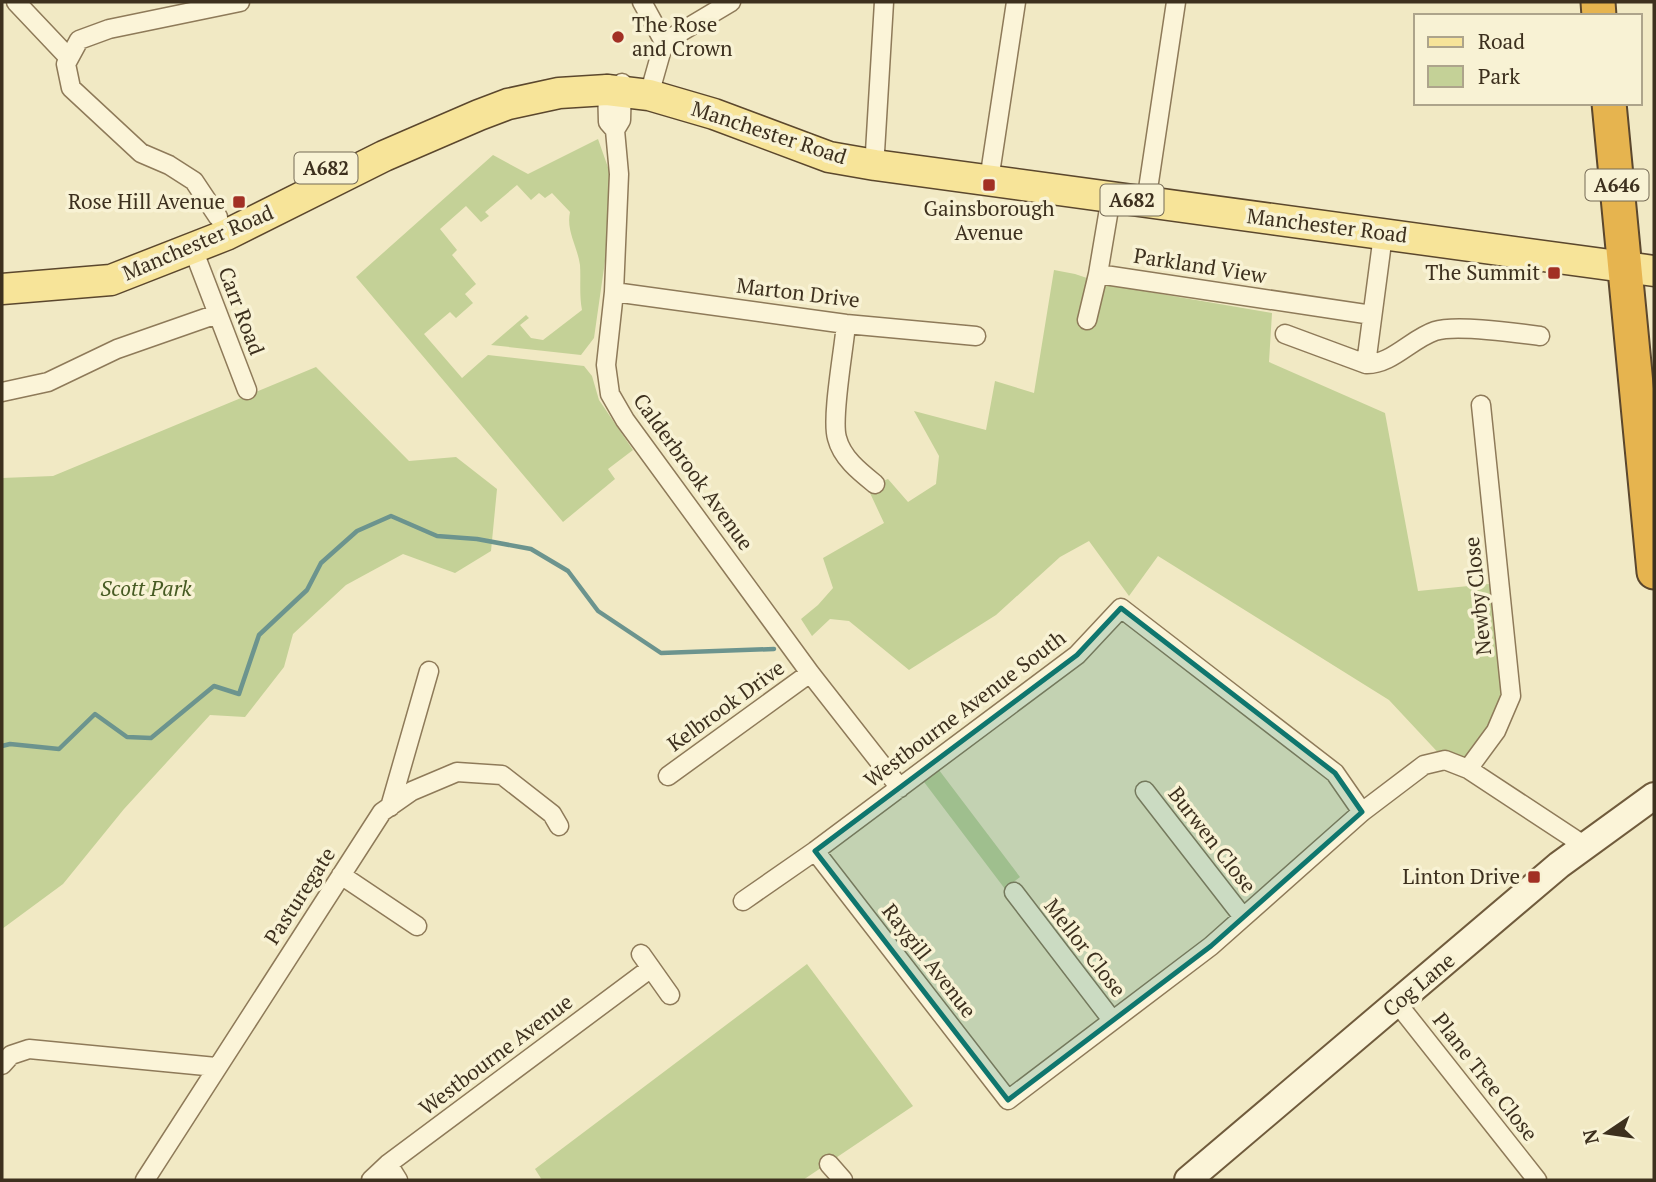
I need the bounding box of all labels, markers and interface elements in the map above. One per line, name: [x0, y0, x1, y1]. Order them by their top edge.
place label: The Rose and Crown: [632, 10, 733, 62]
legend: [1414, 14, 1642, 105]
text: Road: [1478, 27, 1525, 55]
marker: The Rose and Crown: [610, 29, 626, 45]
text: Park: [1478, 62, 1520, 90]
street label: Manchester Road: [688, 94, 851, 170]
road number: A682: [294, 152, 358, 184]
road number: A646: [1586, 169, 1648, 200]
marker: Gainsborough Avenue: [981, 177, 997, 193]
road number: A682: [1100, 184, 1164, 216]
place label: Rose Hill Avenue: [68, 187, 225, 215]
marker: Rose Hill Avenue: [231, 194, 247, 210]
place label: Gainsborough Avenue: [923, 194, 1055, 246]
street label: Manchester Road: [118, 198, 278, 287]
street label: Manchester Road: [1245, 201, 1409, 249]
street label: Parkland View: [1132, 241, 1269, 289]
place label: The Summit: [1425, 258, 1540, 286]
street label: Carr Road: [212, 263, 272, 359]
marker: The Summit: [1546, 265, 1562, 281]
street label: Marton Drive: [735, 271, 861, 313]
street label: Calderbrook Avenue: [627, 387, 760, 556]
street label: Newby Close: [1457, 535, 1497, 657]
park label: Scott Park: [100, 574, 193, 602]
street label: Westbourne Avenue South: [858, 623, 1071, 793]
street label: Kelbrook Drive: [661, 653, 790, 757]
street label: Burwen Close: [1162, 781, 1263, 898]
street label: Pasturegate: [257, 841, 341, 949]
place label: Linton Drive: [1403, 862, 1520, 890]
marker: Linton Drive: [1526, 869, 1542, 885]
street label: Mellor Close: [1039, 893, 1133, 1002]
street label: Raygill Avenue: [876, 898, 983, 1023]
street label: Cog Lane: [1376, 946, 1460, 1023]
street label: Westbourne Avenue: [413, 987, 578, 1121]
street label: Plane Tree Close: [1427, 1007, 1545, 1146]
north arrow: [1572, 1098, 1642, 1168]
text: N: [1576, 1127, 1604, 1147]

